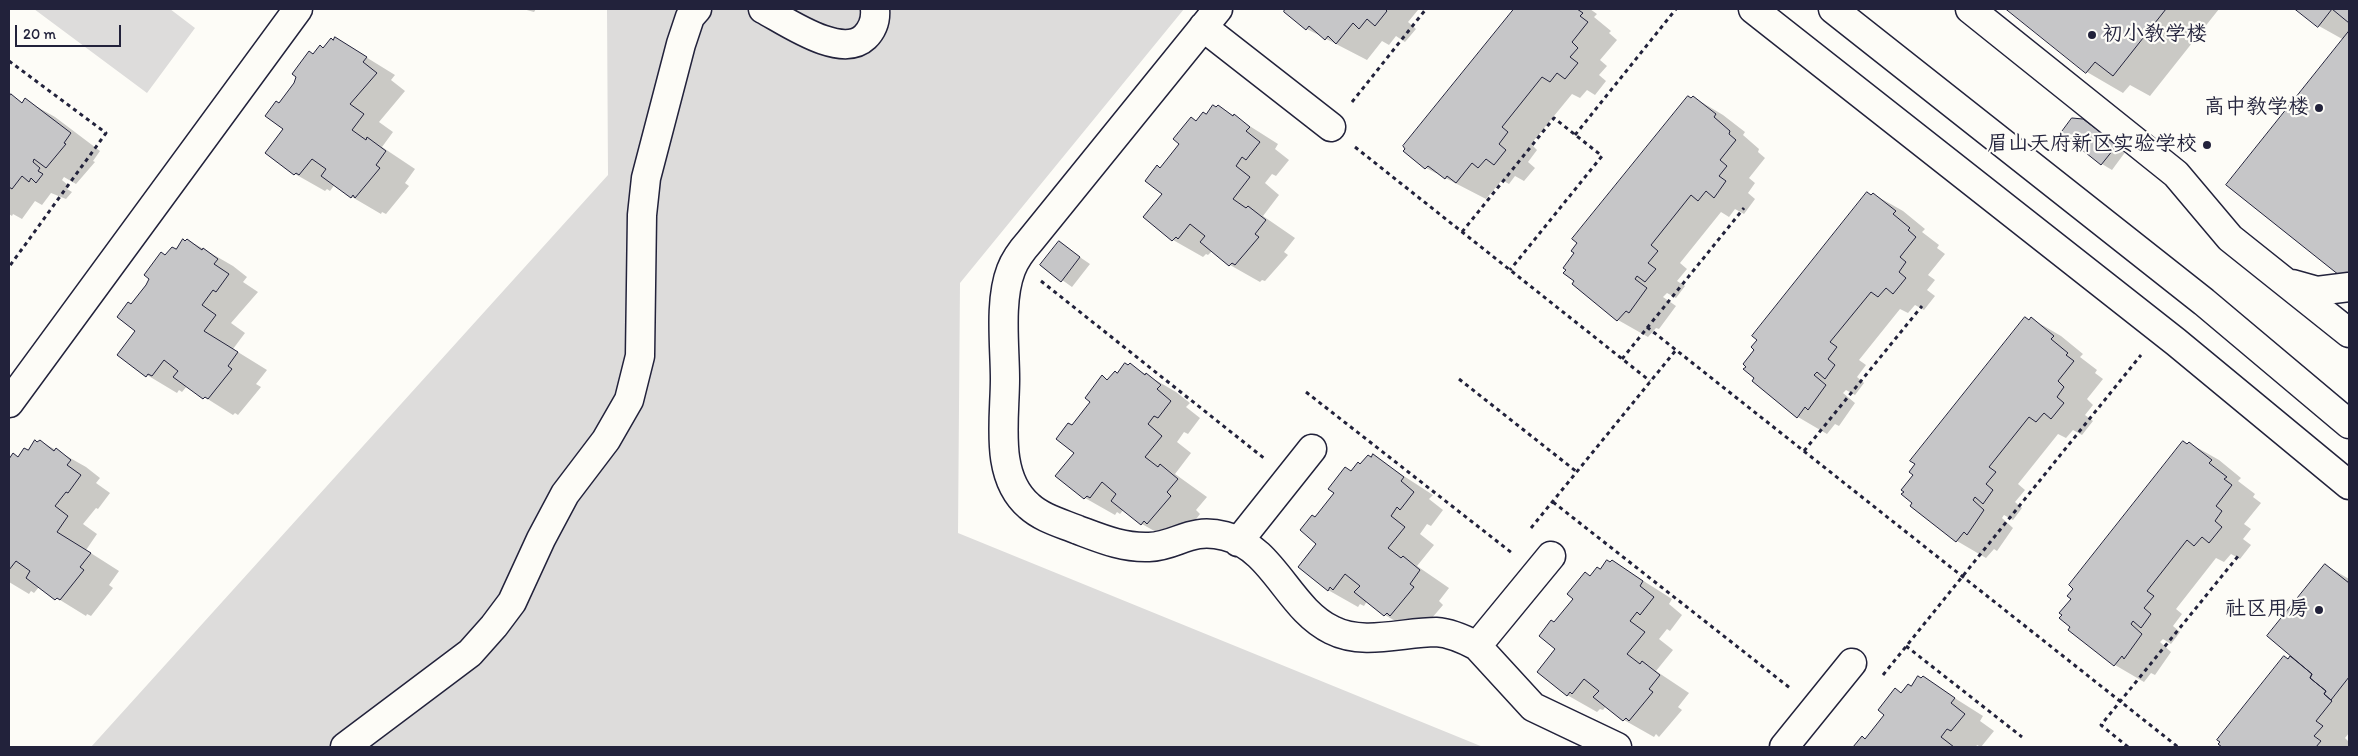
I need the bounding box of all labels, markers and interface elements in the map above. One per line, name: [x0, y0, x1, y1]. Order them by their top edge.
scale bar: [18, 15, 124, 47]
place label: 初小教学楼: [2102, 22, 2207, 48]
text: 20 m: [23, 25, 56, 43]
marker: 初小教学楼: [2086, 29, 2098, 41]
place label: 高中教学楼: [2204, 95, 2309, 121]
marker: 高中教学楼: [2313, 102, 2325, 114]
place label: 眉山天府新区实验学校: [1987, 132, 2197, 158]
marker: 眉山天府新区实验学校: [2201, 139, 2213, 151]
place label: 社区用房: [2225, 597, 2309, 623]
marker: 社区用房: [2313, 604, 2325, 616]

